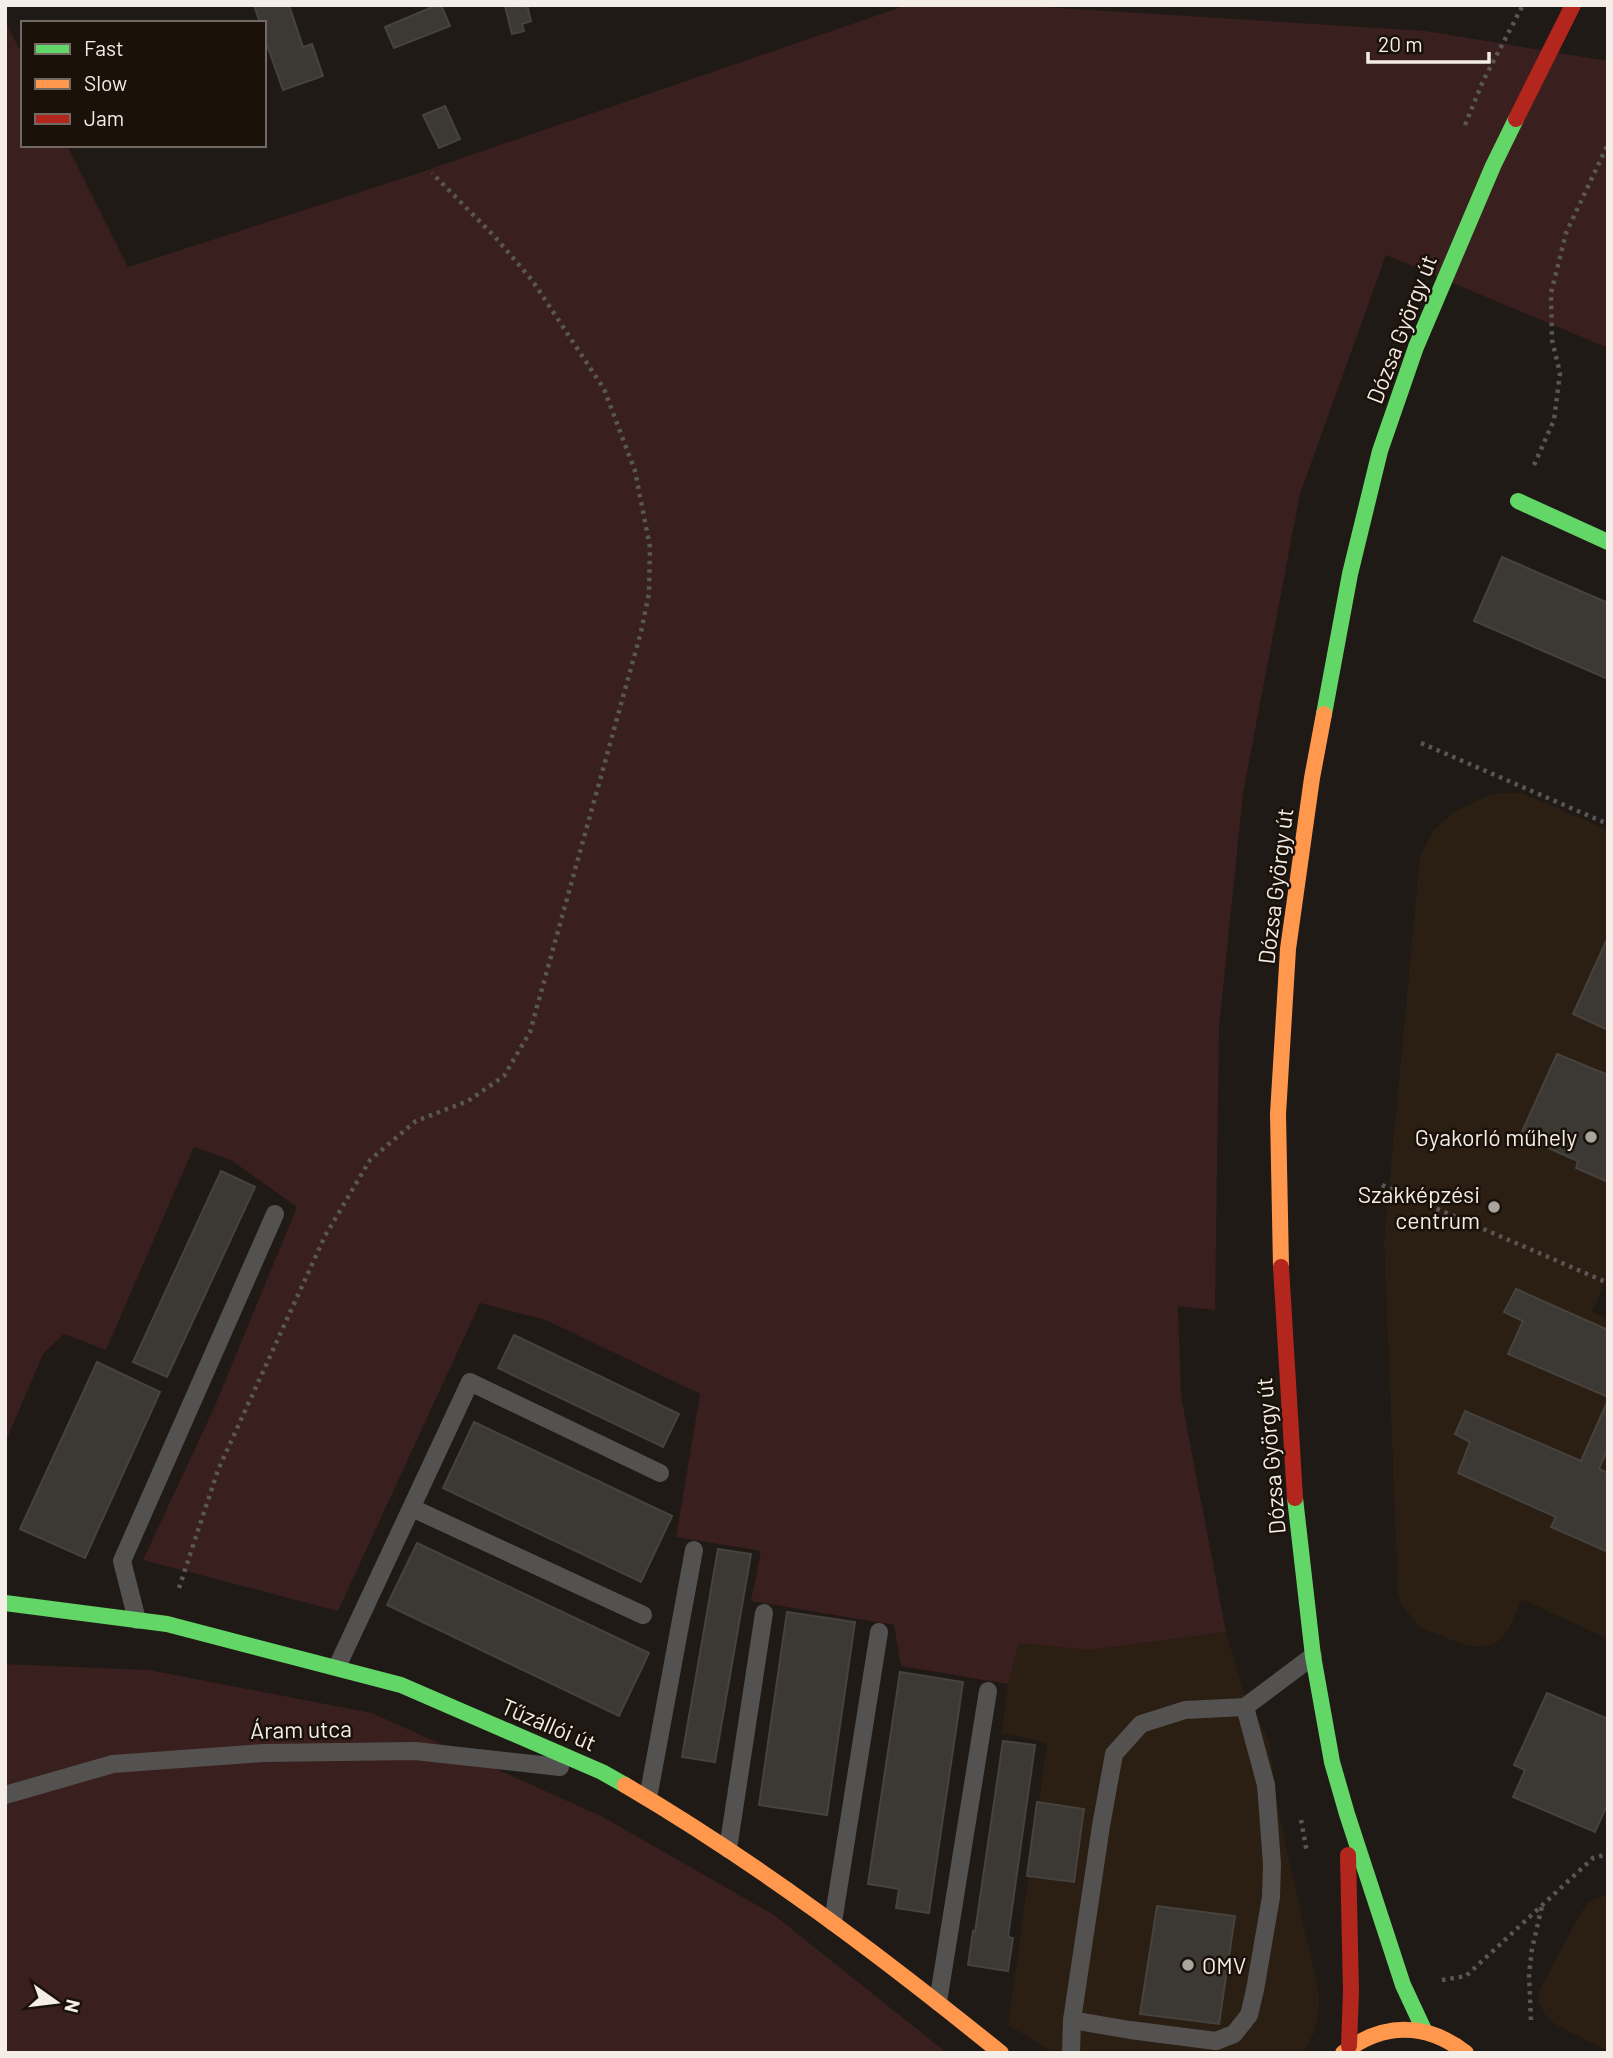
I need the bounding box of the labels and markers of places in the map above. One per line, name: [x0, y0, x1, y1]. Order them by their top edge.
place label: Gyakorló műhely: [1415, 1123, 1577, 1151]
marker: Gyakorló műhely: [1583, 1129, 1599, 1145]
place label: Szakképzési centrum: [1358, 1180, 1480, 1234]
marker: Szakképzési centrum: [1486, 1199, 1502, 1215]
place label: OMV: [1202, 1951, 1246, 1979]
marker: OMV: [1180, 1957, 1196, 1973]

